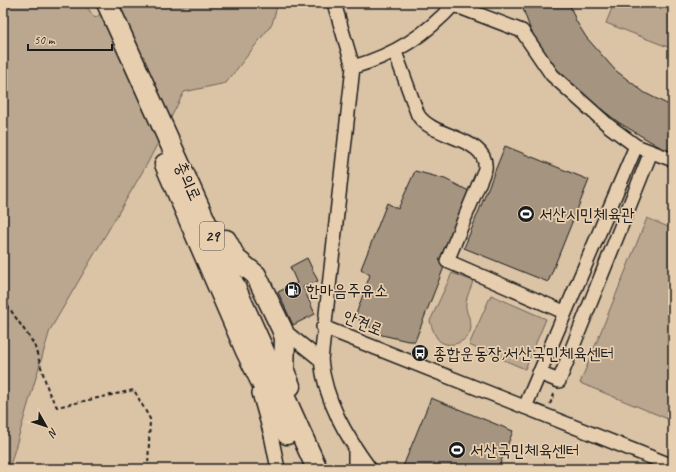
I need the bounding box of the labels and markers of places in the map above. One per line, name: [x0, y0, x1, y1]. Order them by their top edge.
sports icon: 서산시민체육관: [516, 204, 536, 224]
place label: 서산시민체육관: [539, 204, 635, 225]
fuel station icon: 한마음주유소: [283, 280, 303, 300]
place label: 한마음주유소: [306, 280, 388, 301]
bus stop icon: 종합운동장;서산국민체육센터: [410, 343, 430, 363]
place label: 종합운동장;서산국민체육센터: [433, 343, 614, 364]
sports icon: 서산국민체육센터: [447, 440, 467, 460]
place label: 서산국민체육센터: [470, 440, 579, 461]

